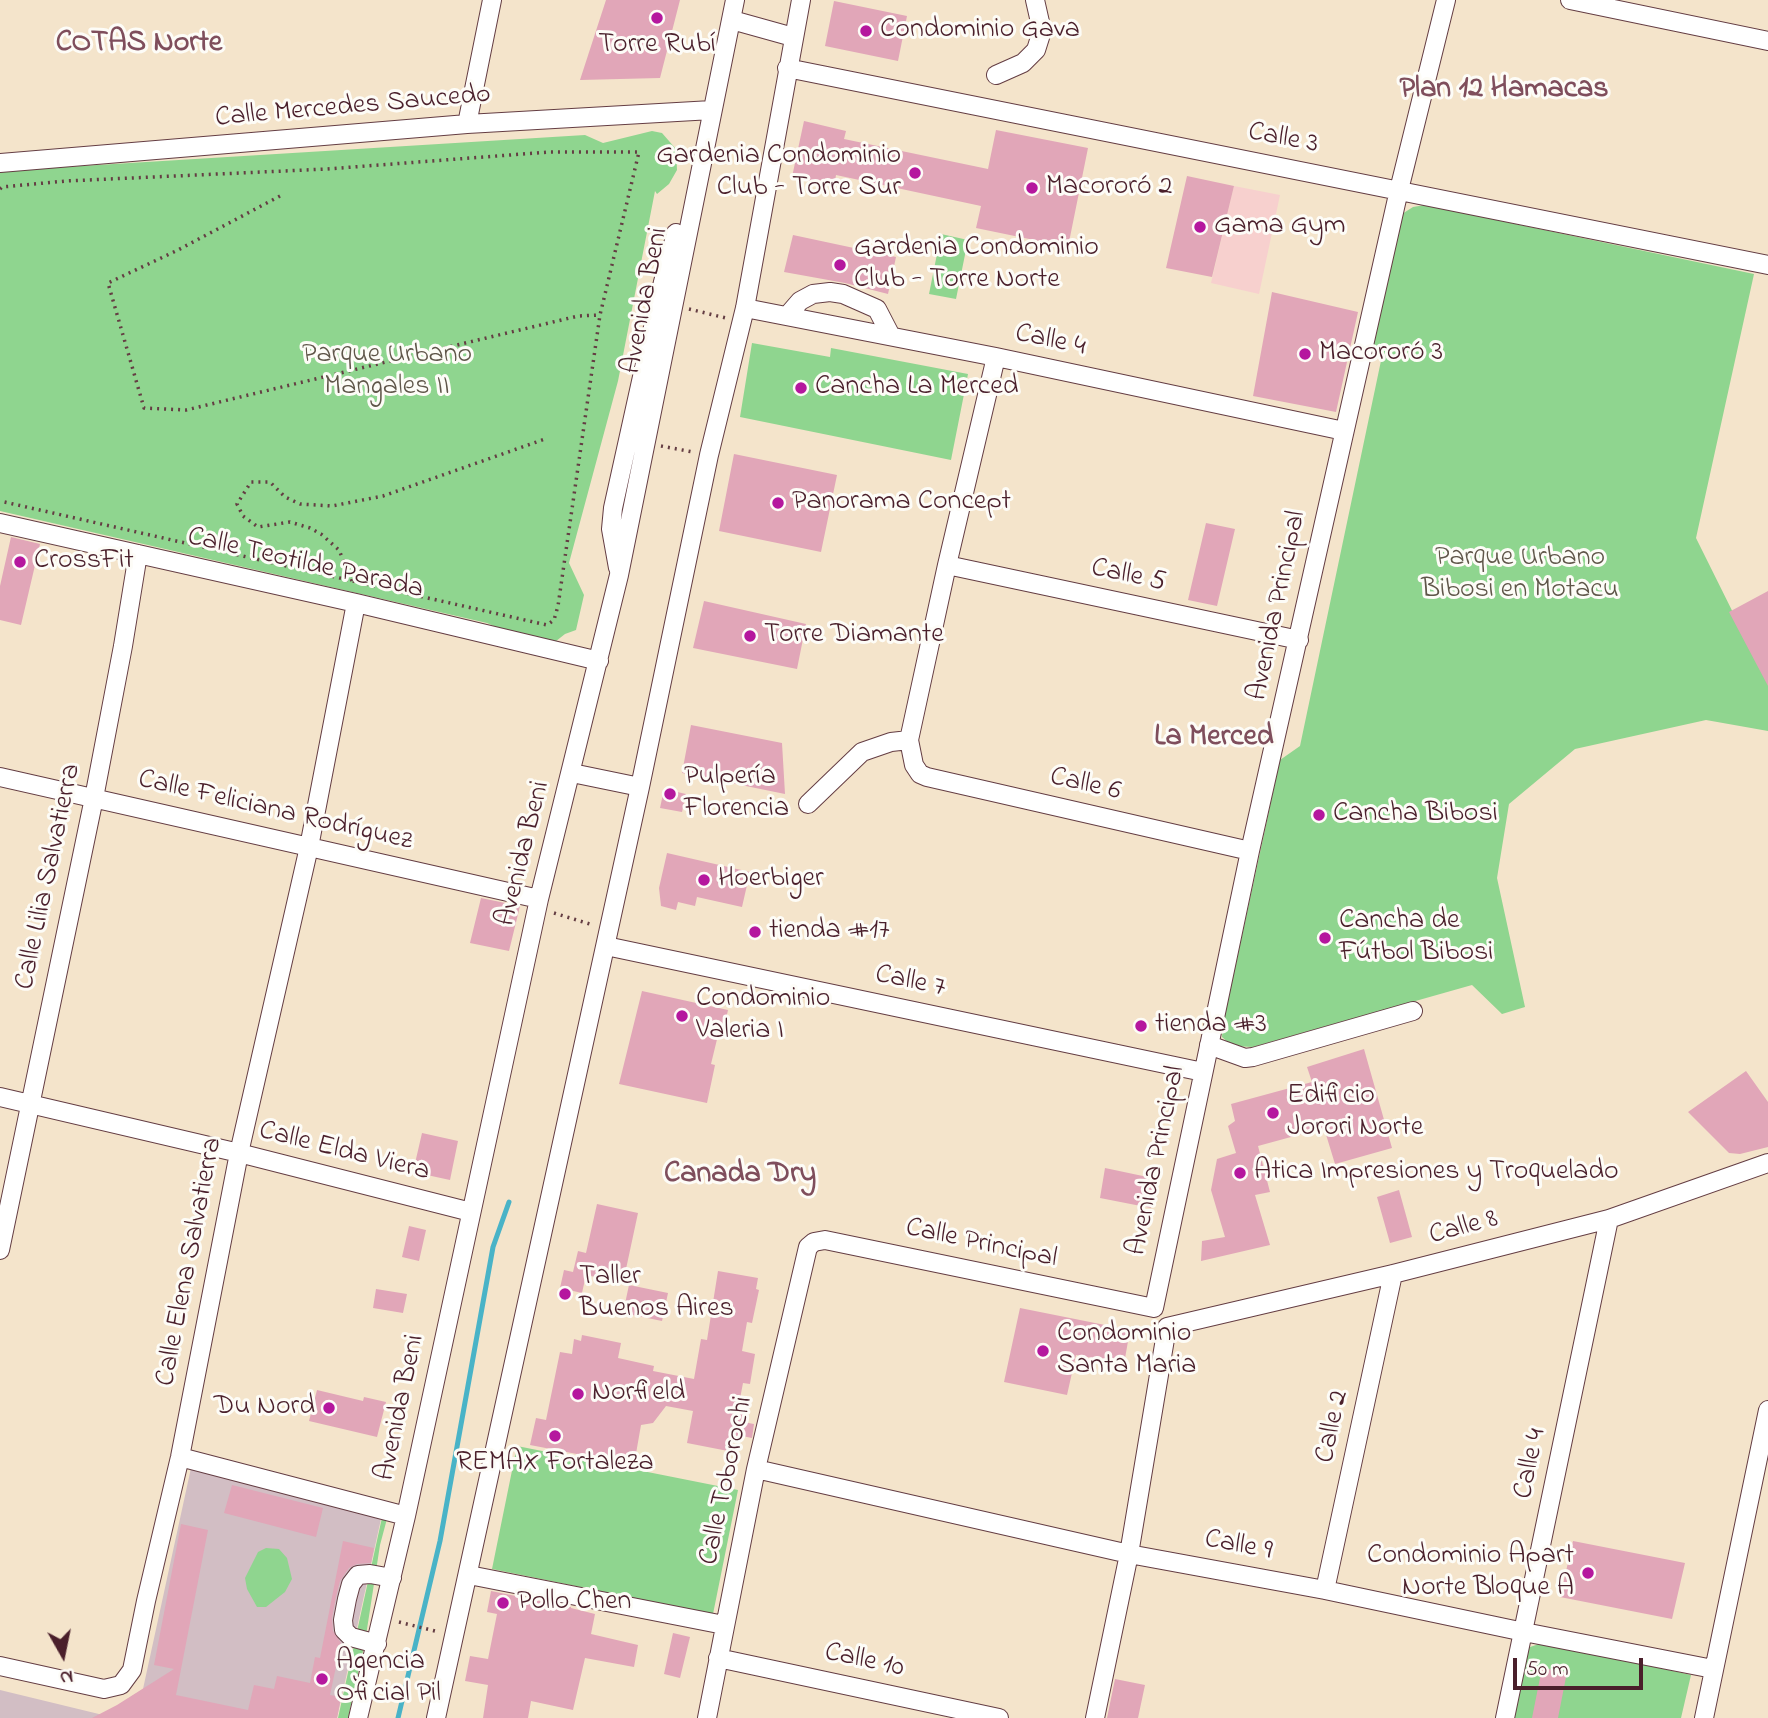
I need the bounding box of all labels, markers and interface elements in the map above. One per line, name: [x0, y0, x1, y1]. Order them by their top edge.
marker: Torre Rubí: [649, 10, 665, 26]
place label: Condominio Gava: [880, 14, 1080, 48]
marker: Condominio Gava: [858, 23, 874, 39]
district label: COTAS Norte: [56, 27, 222, 63]
place label: Torre Rubí: [598, 29, 716, 63]
district label: Plan 12 Hamacas: [1400, 73, 1608, 109]
street label: Calle Mercedes Saucedo: [214, 79, 492, 137]
street label: Calle 3: [1245, 117, 1321, 163]
place label: Gardenia Condominio Club - Torre Sur: [656, 140, 901, 206]
marker: Gardenia Condominio Club - Torre Sur: [907, 165, 923, 181]
place label: Macororó 2: [1046, 171, 1173, 205]
marker: Macororó 2: [1024, 180, 1040, 196]
place label: Gama Gym: [1214, 210, 1345, 244]
marker: Gama Gym: [1192, 219, 1208, 235]
street label: Avenida Beni: [616, 225, 678, 377]
place label: Gardenia Condominio Club - Torre Norte: [854, 232, 1099, 298]
marker: Gardenia Condominio Club - Torre Norte: [832, 257, 848, 273]
street label: Calle 4: [1012, 318, 1088, 366]
place label: Macororó 3: [1319, 337, 1443, 371]
park label: Parque Urbano Mangales II: [302, 339, 472, 405]
marker: Macororó 3: [1297, 346, 1313, 362]
place label: Cancha La Merced: [815, 371, 1019, 405]
marker: Cancha La Merced: [793, 380, 809, 396]
place label: Panorama Concept: [792, 486, 1011, 520]
marker: Panorama Concept: [770, 495, 786, 511]
street label: Avenida Principal: [1243, 508, 1315, 704]
street label: Calle Teotilde Parada: [184, 521, 426, 609]
park label: Parque Urbano Bibosi en Motacu: [1421, 542, 1619, 608]
place label: CrossFit: [34, 545, 134, 579]
street label: Calle 5: [1088, 553, 1168, 601]
marker: CrossFit: [12, 554, 28, 570]
place label: Torre Diamante: [764, 619, 944, 653]
marker: Torre Diamante: [742, 628, 758, 644]
district label: La Merced: [1154, 721, 1274, 757]
street label: Calle Lilia Salvatierra: [10, 761, 90, 993]
place label: Pulpería Florencia: [684, 761, 789, 827]
street label: Calle 6: [1046, 762, 1124, 810]
street label: Calle Feliciana Rodríguez: [134, 764, 416, 860]
street label: Avenida Beni: [491, 778, 559, 930]
marker: Pulpería Florencia: [662, 786, 678, 802]
place label: Cancha Bibosi: [1333, 798, 1498, 832]
marker: Cancha Bibosi: [1311, 807, 1327, 823]
place label: Hoerbiger: [718, 863, 824, 897]
marker: Hoerbiger: [696, 872, 712, 888]
place label: Cancha de Fútbol Bibosi: [1339, 905, 1493, 971]
place label: tienda #17: [769, 915, 890, 949]
marker: tienda #17: [747, 924, 763, 940]
marker: Cancha de Fútbol Bibosi: [1317, 930, 1333, 946]
street label: Calle 7: [872, 959, 948, 1007]
place label: Condominio Valeria I: [696, 983, 830, 1049]
marker: Condominio Valeria I: [674, 1008, 690, 1024]
place label: tienda #3: [1155, 1009, 1267, 1043]
marker: tienda #3: [1133, 1018, 1149, 1034]
street label: Avenida Principal: [1122, 1063, 1194, 1259]
place label: Edificio Jorori Norte: [1287, 1080, 1423, 1146]
marker: Edificio Jorori Norte: [1265, 1105, 1281, 1121]
street label: Calle Elda Viera: [255, 1116, 433, 1190]
street label: Calle Elena Salvatierra: [150, 1135, 232, 1389]
place label: Atica Impresiones y Troquelado: [1254, 1156, 1619, 1190]
district label: Canada Dry: [664, 1158, 816, 1194]
marker: Atica Impresiones y Troquelado: [1232, 1165, 1248, 1181]
street label: Calle 8: [1426, 1204, 1502, 1254]
street label: Calle Principal: [902, 1213, 1060, 1277]
place label: Taller Buenos Aires: [579, 1261, 734, 1327]
marker: Taller Buenos Aires: [557, 1286, 573, 1302]
place label: Condominio Santa Maria: [1057, 1318, 1196, 1384]
street label: Avenida Beni: [370, 1332, 434, 1484]
marker: Condominio Santa Maria: [1035, 1343, 1051, 1359]
place label: Norfield: [592, 1377, 685, 1411]
marker: Norfield: [570, 1386, 586, 1402]
street label: Calle 2: [1310, 1388, 1358, 1466]
place label: Du Nord: [214, 1391, 315, 1425]
street label: Calle Toborochi: [694, 1394, 762, 1568]
marker: Du Nord: [321, 1400, 337, 1416]
street label: Calle 4: [1508, 1426, 1556, 1502]
marker: REMAX Fortaleza: [547, 1428, 563, 1444]
place label: REMAX Fortaleza: [456, 1447, 654, 1481]
street label: Calle 9: [1201, 1524, 1275, 1570]
place label: Condominio Apart Norte Bloque A: [1367, 1540, 1574, 1606]
marker: Condominio Apart Norte Bloque A: [1580, 1565, 1596, 1581]
place label: Pollo Chen: [517, 1586, 631, 1620]
marker: Pollo Chen: [495, 1595, 511, 1611]
north arrow: [28, 1620, 98, 1690]
street label: Calle 10: [821, 1637, 907, 1687]
scale bar: [1516, 1644, 1646, 1688]
place label: Agencia Oficial Pil: [336, 1646, 441, 1712]
text: 50 m: [1526, 1655, 1569, 1685]
text: N: [58, 1662, 75, 1691]
marker: Agencia Oficial Pil: [314, 1671, 330, 1687]

